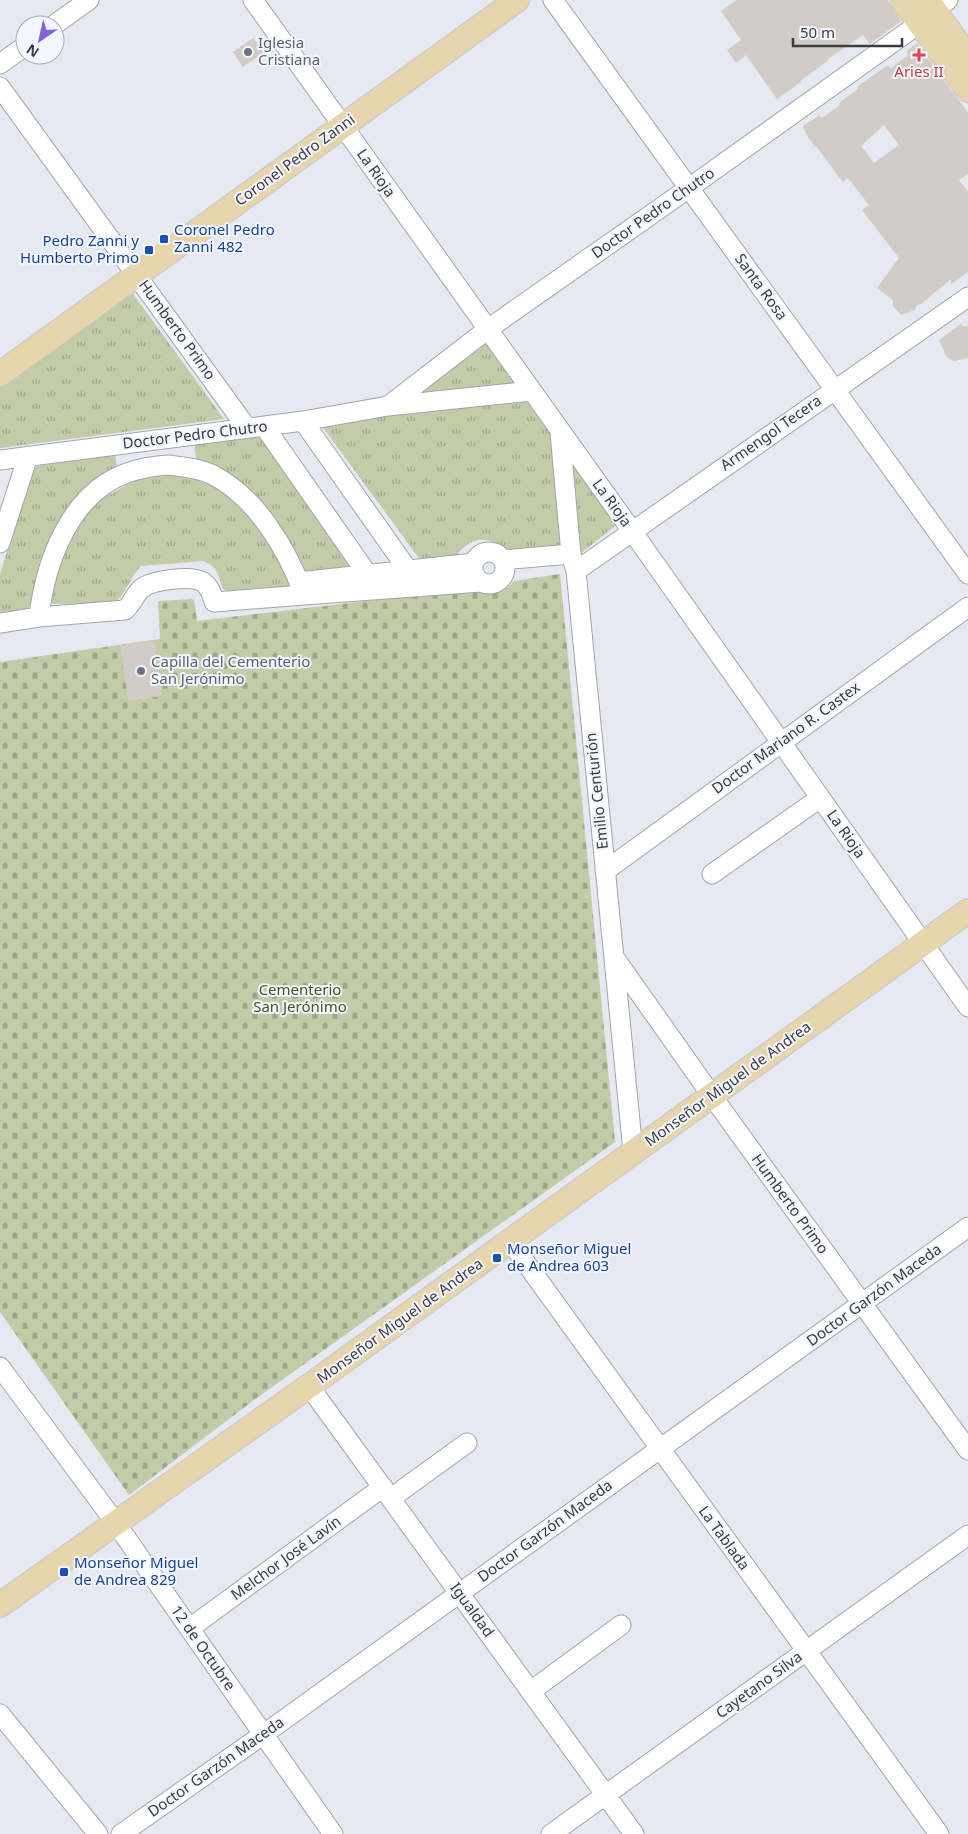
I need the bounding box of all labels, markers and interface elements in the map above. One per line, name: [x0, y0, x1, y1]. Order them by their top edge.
north arrow: [15, 15, 65, 65]
scale bar: [793, 15, 902, 47]
text: 50 m: [800, 22, 835, 42]
place label: Iglesia Cristiana: [258, 32, 320, 69]
text: N: [22, 40, 42, 62]
marker: Iglesia Cristiana: [242, 46, 254, 58]
marker: Aries II: [913, 49, 925, 61]
place label: Aries II: [894, 61, 944, 81]
street label: Coronel Pedro Zanni: [230, 109, 359, 210]
street label: La Rioja: [353, 144, 401, 201]
street label: Doctor Pedro Chutro: [587, 162, 718, 262]
place label: Coronel Pedro Zanni 482: [174, 219, 275, 256]
place label: Pedro Zanni y Humberto Primo: [20, 230, 139, 267]
marker: Coronel Pedro Zanni 482: [158, 233, 170, 245]
marker: Pedro Zanni y Humberto Primo: [143, 244, 155, 256]
street label: Santa Rosa: [731, 249, 793, 324]
street label: Humberto Primo: [135, 275, 221, 383]
street label: Armengol Tecera: [716, 390, 825, 475]
street label: Doctor Pedro Chutro: [121, 415, 268, 453]
street label: La Rioja: [589, 474, 637, 530]
place label: Capilla del Cementerio San Jerónimo: [151, 651, 310, 688]
marker: Capilla del Cementerio San Jerónimo: [135, 665, 147, 677]
street label: Doctor Mariano R. Castex: [707, 677, 864, 798]
street label: Emilio Centurión: [580, 732, 612, 850]
street label: La Rioja: [823, 805, 871, 862]
park label: Cementerio San Jerónimo: [253, 979, 347, 1016]
street label: Monseñor Miguel de Andrea: [640, 1016, 814, 1150]
street label: Humberto Primo: [748, 1149, 834, 1257]
place label: Monseñor Miguel de Andrea 603: [507, 1238, 631, 1275]
street label: Doctor Garzón Maceda: [802, 1238, 945, 1350]
marker: Monseñor Miguel de Andrea 603: [491, 1252, 503, 1264]
street label: Monseñor Miguel de Andrea: [312, 1253, 486, 1387]
street label: Doctor Garzón Maceda: [473, 1474, 616, 1586]
street label: La Tablada: [695, 1501, 755, 1574]
street label: Melchor José Lavín: [226, 1511, 344, 1604]
place label: Monseñor Miguel de Andrea 829: [74, 1552, 198, 1589]
marker: Monseñor Miguel de Andrea 829: [58, 1566, 70, 1578]
street label: Igualdad: [446, 1578, 499, 1641]
street label: 12 de Octubre: [167, 1601, 241, 1694]
street label: Cayetano Silva: [711, 1646, 806, 1722]
street label: Doctor Garzón Maceda: [143, 1712, 288, 1821]

